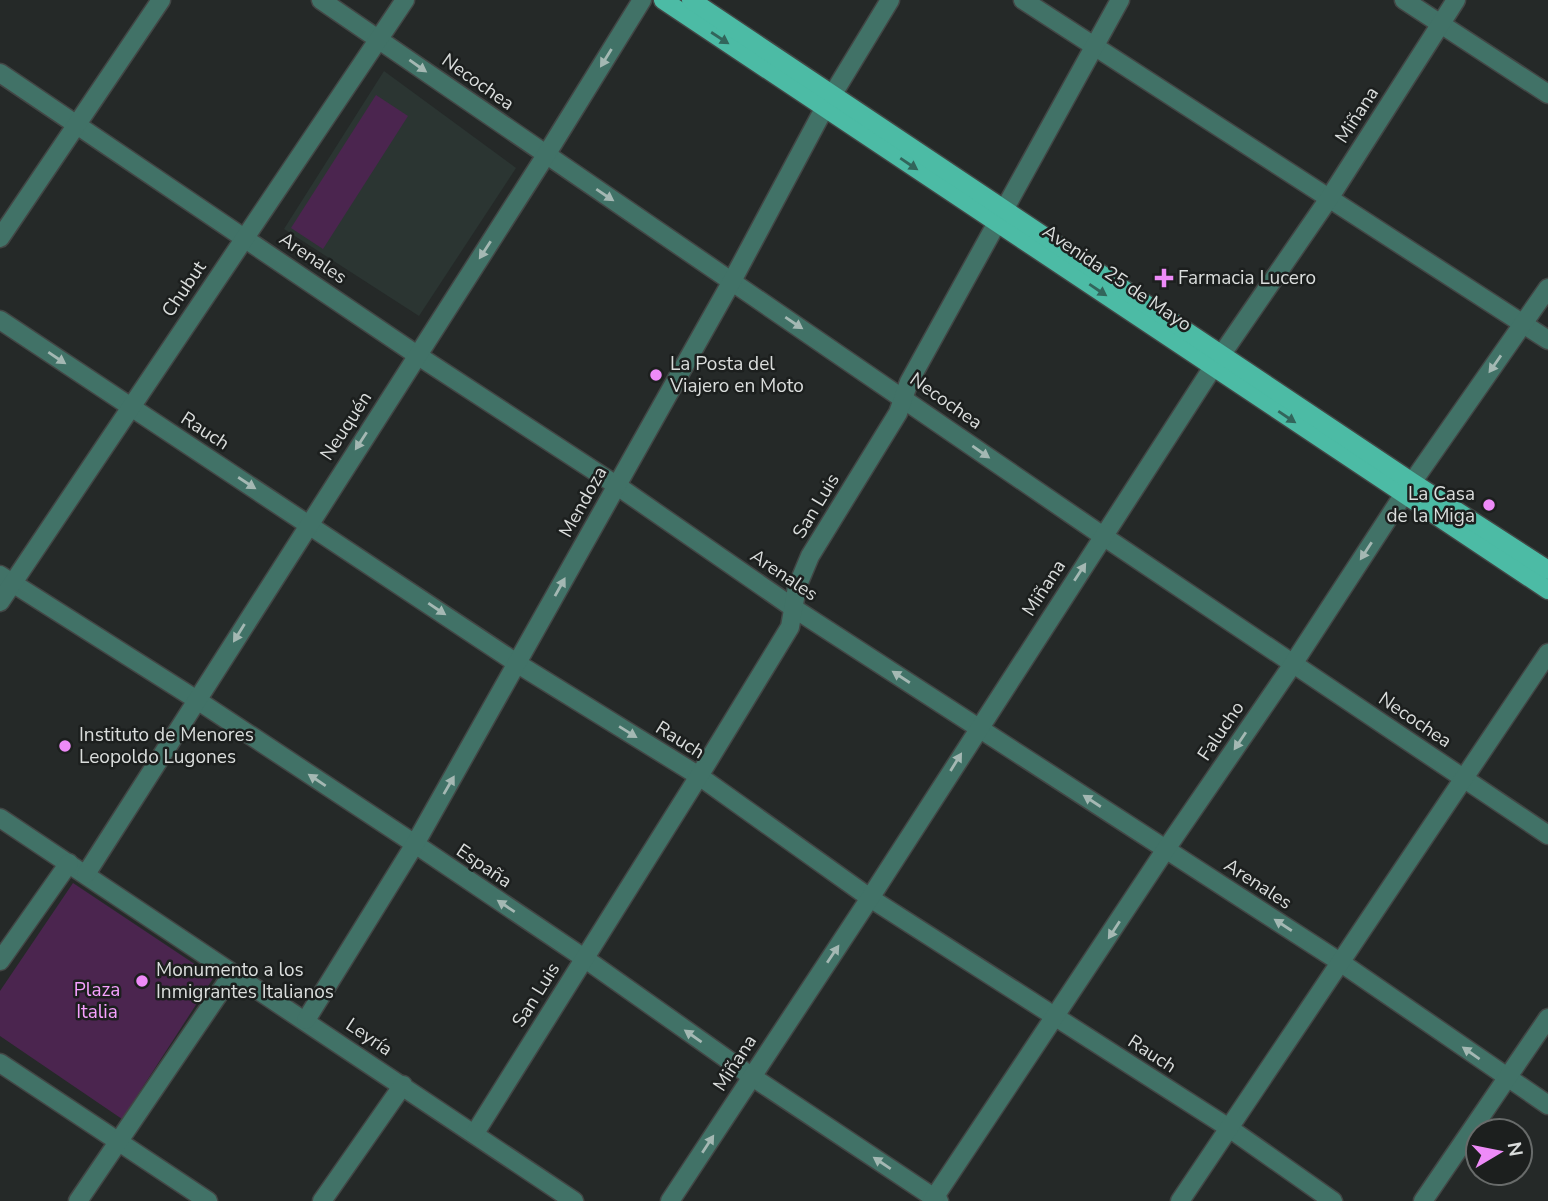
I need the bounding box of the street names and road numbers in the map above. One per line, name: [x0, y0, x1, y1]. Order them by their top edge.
street label: Necochea: [437, 48, 519, 116]
street label: Miñana: [1329, 82, 1385, 148]
street label: Avenida 25 de Mayo: [1037, 218, 1197, 338]
street label: Arenales: [274, 226, 352, 290]
street label: Chubut: [156, 255, 212, 322]
street label: Necochea: [905, 367, 987, 435]
street label: Neuquén: [314, 386, 378, 466]
street label: Rauch: [176, 406, 234, 456]
street label: Mendoza: [553, 462, 613, 542]
street label: San Luis: [786, 469, 846, 543]
street label: Arenales: [745, 543, 823, 607]
street label: Miñana: [1016, 555, 1072, 621]
street label: Necochea: [1373, 686, 1457, 754]
street label: Falucho: [1192, 696, 1250, 766]
street label: Rauch: [651, 715, 709, 765]
street label: España: [451, 838, 517, 894]
street label: Arenales: [1219, 852, 1297, 916]
street label: San Luis: [506, 958, 566, 1032]
street label: Leyría: [340, 1012, 398, 1062]
street label: Rauch: [1123, 1029, 1181, 1079]
street label: Miñana: [707, 1030, 763, 1096]

